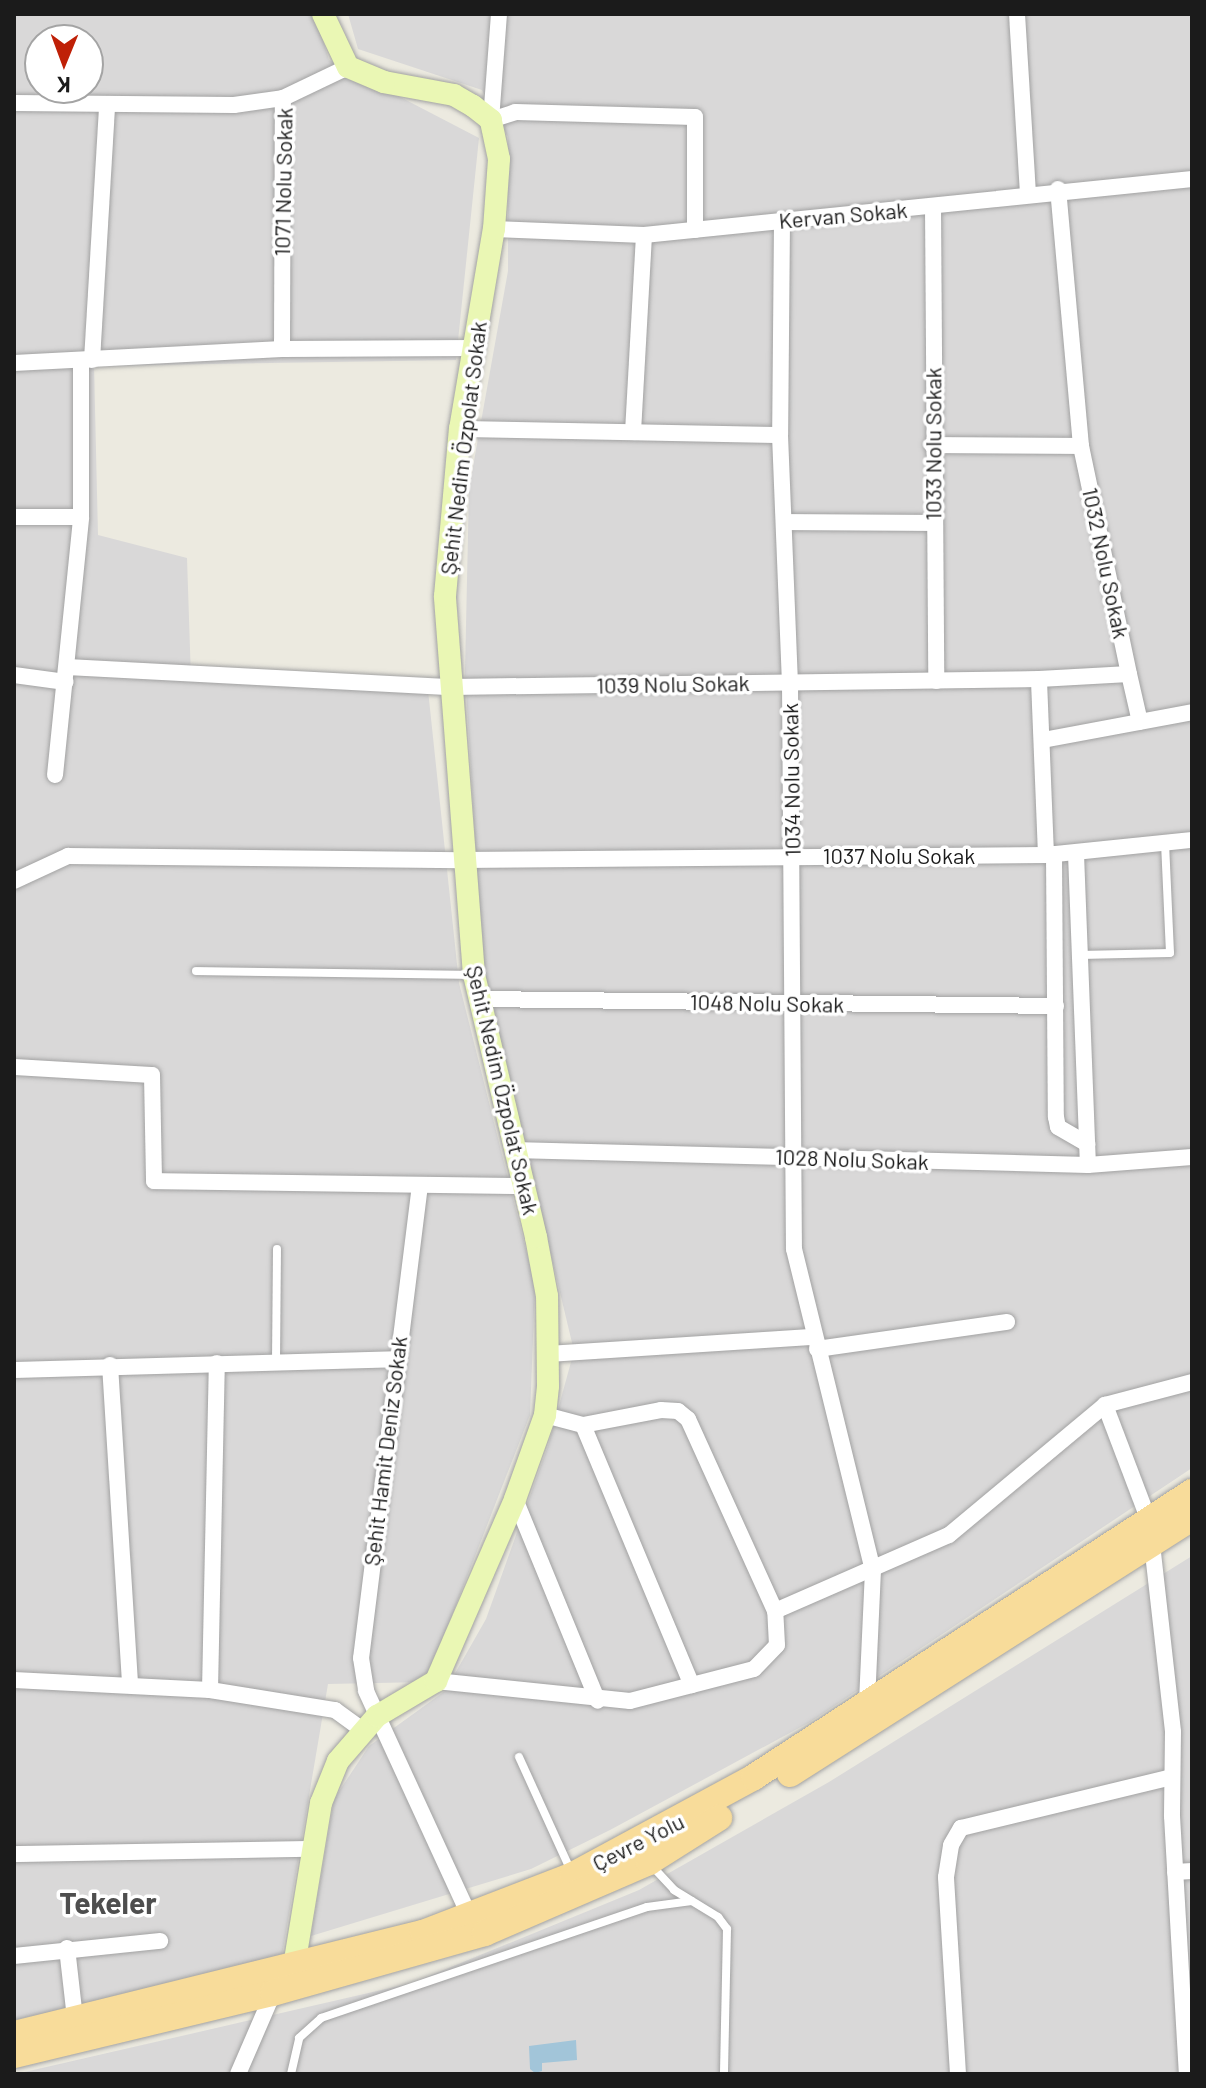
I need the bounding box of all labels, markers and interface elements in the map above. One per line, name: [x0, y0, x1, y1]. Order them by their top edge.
north arrow: [24, 24, 104, 104]
text: K: [56, 73, 71, 99]
street label: 1071 Nolu Sokak: [269, 107, 297, 257]
street label: Kervan Sokak: [778, 196, 908, 234]
street label: Şehit Nedim Özpolat Sokak: [434, 320, 492, 576]
street label: 1033 Nolu Sokak: [920, 367, 946, 521]
street label: 1032 Nolu Sokak: [1077, 485, 1135, 641]
street label: 1039 Nolu Sokak: [596, 669, 750, 699]
street label: 1034 Nolu Sokak: [776, 703, 806, 857]
street label: 1037 Nolu Sokak: [823, 843, 975, 869]
street label: Şehit Nedim Özpolat Sokak: [461, 963, 545, 1217]
street label: 1048 Nolu Sokak: [690, 988, 844, 1018]
street label: 1028 Nolu Sokak: [775, 1143, 929, 1175]
street label: Şehit Hamit Deniz Sokak: [358, 1335, 412, 1567]
street label: Çevre Yolu: [588, 1808, 688, 1876]
district label: Tekeler: [59, 1884, 157, 1920]

